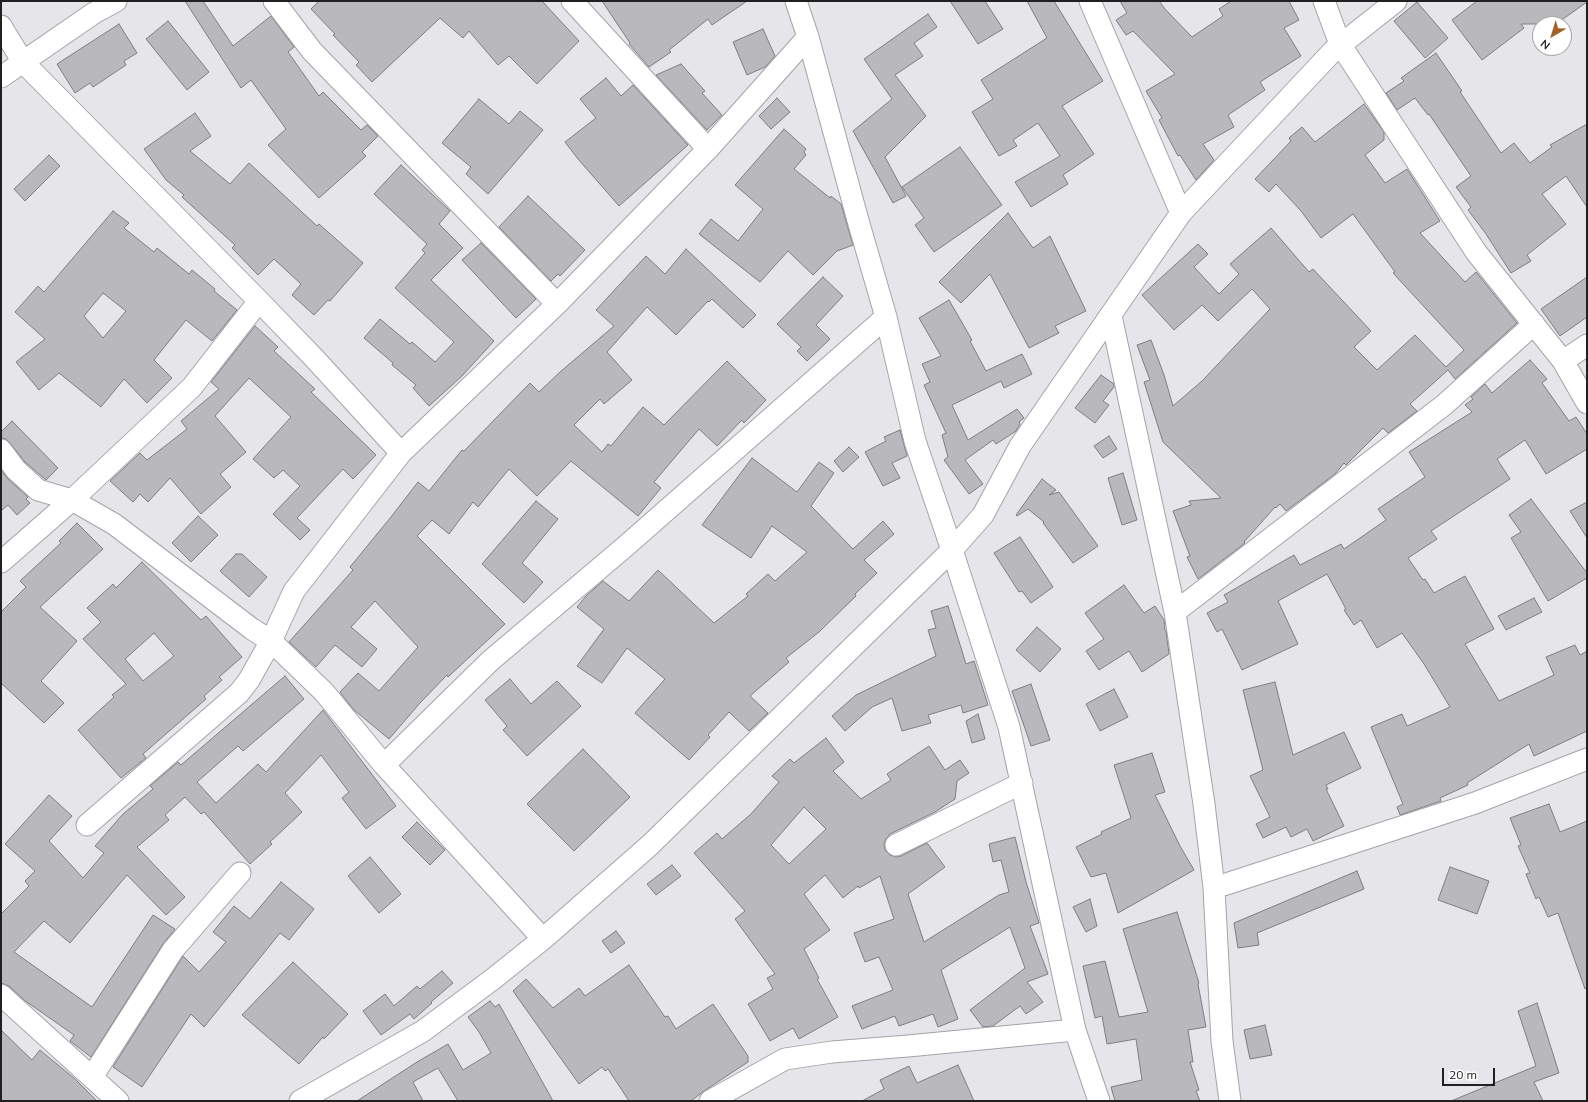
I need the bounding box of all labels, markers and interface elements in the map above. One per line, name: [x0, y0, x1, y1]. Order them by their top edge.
north arrow: [1532, 16, 1572, 56]
text: N: [1538, 37, 1553, 53]
scale bar: [1444, 1060, 1497, 1086]
text: 20 m: [1449, 1067, 1477, 1082]

